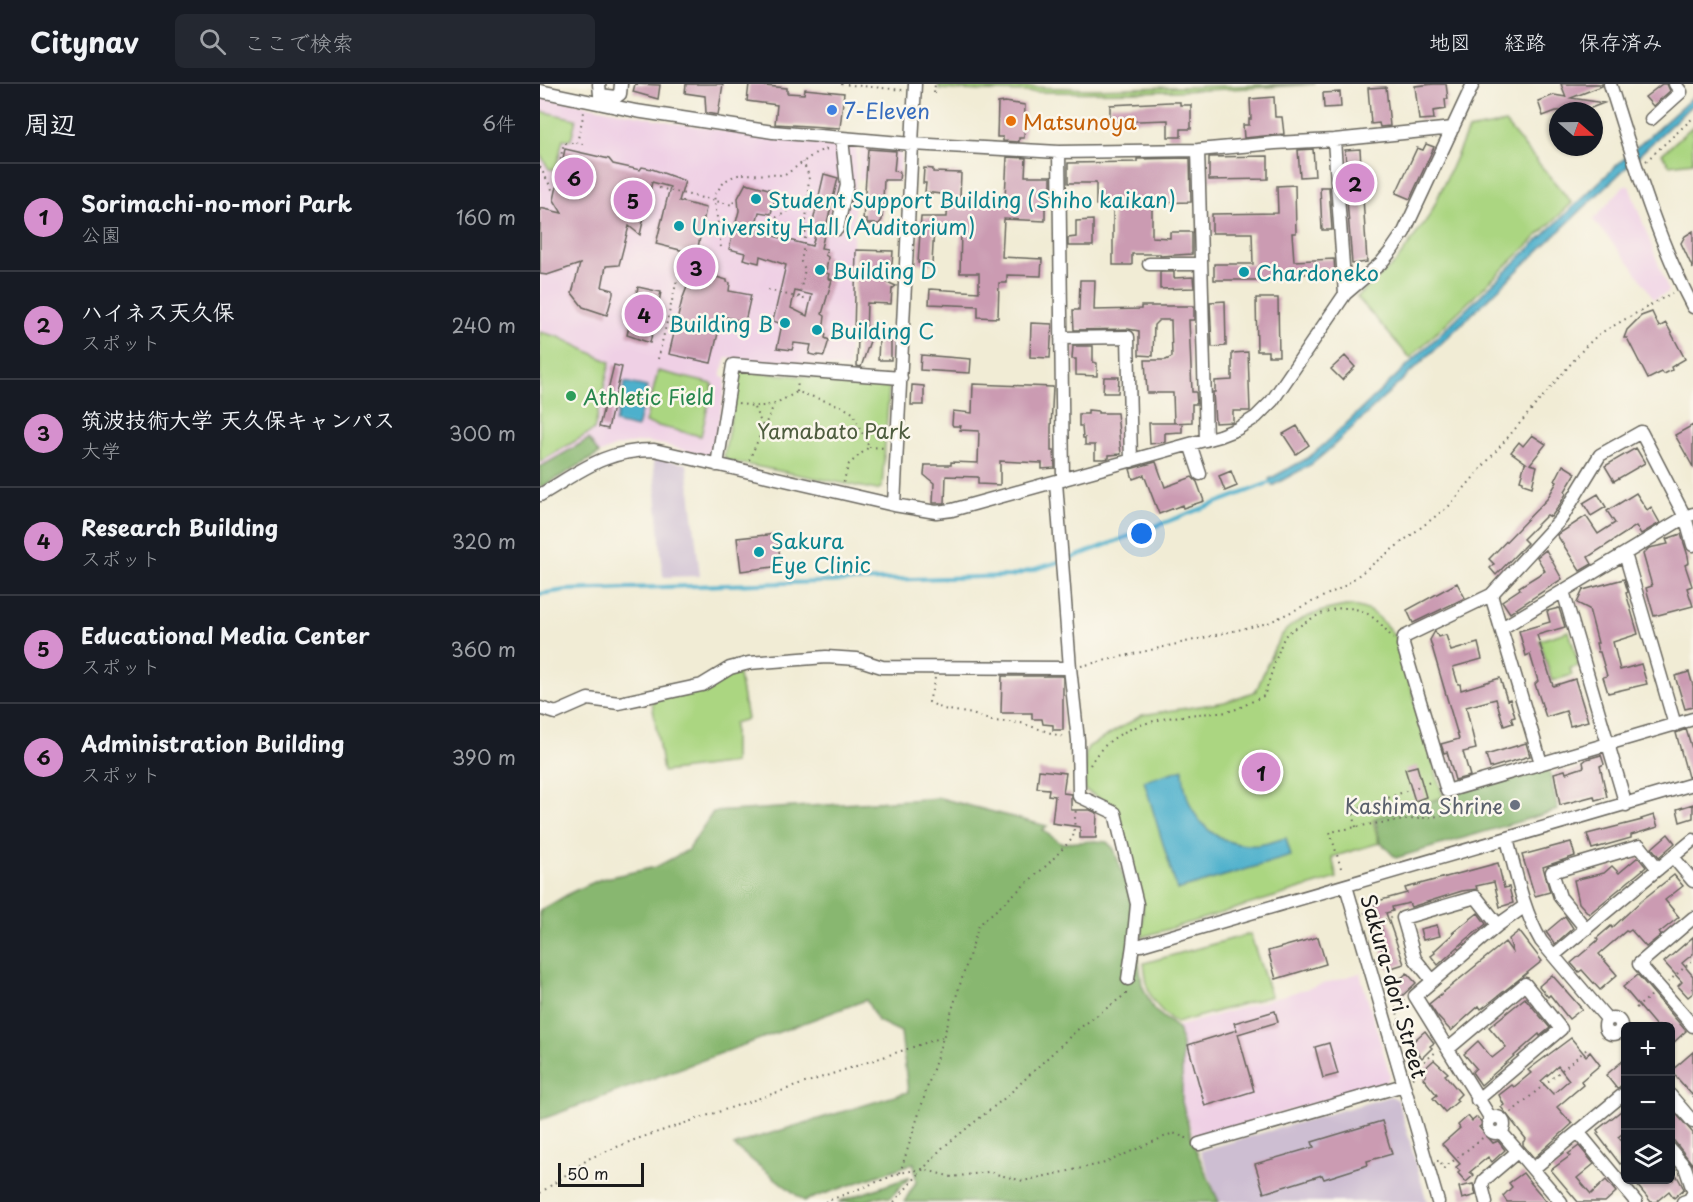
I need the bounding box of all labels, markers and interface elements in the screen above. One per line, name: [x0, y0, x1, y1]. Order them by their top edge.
search box: [175, 14, 595, 68]
text: Citynav: [30, 20, 139, 63]
icon: search: [196, 25, 229, 58]
text: ここで検索: [244, 25, 354, 58]
text: 地図: [1429, 25, 1471, 57]
text: 経路: [1504, 25, 1546, 57]
text: 保存済み: [1579, 25, 1663, 57]
place label: 7-Eleven: [844, 94, 930, 126]
north arrow: [1549, 102, 1603, 156]
marker: 7-Eleven: [825, 103, 839, 117]
text: 周辺: [24, 104, 76, 143]
place label: Matsunoya: [1023, 105, 1136, 137]
text: 6件: [482, 108, 516, 138]
marker: Matsunoya: [1004, 114, 1018, 128]
pin: 6: [555, 154, 594, 200]
pin: 2: [1336, 160, 1374, 206]
pin: 5: [614, 178, 652, 222]
place label: Student Support Building (Shiho kaikan): [768, 183, 1176, 215]
text: Sorimachi-no-mori Park: [81, 186, 352, 219]
marker: Student Support Building (Shiho kaikan): [749, 192, 763, 206]
text: 1: [39, 202, 48, 232]
text: 160 m: [456, 202, 516, 232]
place label: University Hall (Auditorium): [691, 210, 975, 242]
text: 公園: [81, 219, 121, 249]
marker: University Hall (Auditorium): [672, 219, 686, 233]
pin: 3: [676, 244, 716, 290]
place label: Building D: [832, 254, 937, 286]
place label: Chardoneko: [1256, 256, 1379, 288]
marker: Building D: [813, 263, 827, 277]
marker: Chardoneko: [1237, 265, 1251, 279]
pin: 4: [624, 292, 664, 336]
text: ハイネス天久保: [81, 294, 235, 327]
place label: Building B: [668, 307, 773, 339]
text: 2: [36, 310, 51, 340]
text: 240 m: [451, 310, 516, 340]
place label: Building C: [829, 314, 934, 346]
marker: Building B: [778, 316, 792, 330]
marker: Building C: [810, 323, 824, 337]
text: スポット: [81, 327, 161, 357]
place label: Athletic Field: [583, 380, 714, 412]
marker: Athletic Field: [564, 389, 578, 403]
text: 筑波技術大学 天久保キャンパス: [81, 402, 395, 435]
park label: Yamabato Park: [757, 414, 911, 446]
text: 3: [37, 418, 50, 448]
text: 300 m: [449, 418, 516, 448]
text: 大学: [81, 435, 121, 465]
text: Research Building: [81, 510, 278, 543]
your location: [1127, 519, 1156, 548]
place label: Sakura Eye Clinic: [771, 524, 871, 580]
text: 4: [37, 526, 50, 556]
text: 320 m: [452, 526, 516, 556]
text: スポット: [81, 543, 161, 573]
marker: Sakura Eye Clinic: [752, 545, 766, 559]
text: Educational Media Center: [81, 618, 370, 651]
text: 5: [37, 634, 50, 664]
text: 360 m: [450, 634, 516, 664]
text: スポット: [81, 651, 161, 681]
text: Administration Building: [81, 726, 344, 759]
text: 6: [36, 742, 51, 772]
text: 390 m: [452, 742, 516, 772]
pin: 1: [1242, 750, 1280, 794]
text: スポット: [81, 759, 161, 789]
place label: Kashima Shrine: [1345, 789, 1503, 821]
marker: Kashima Shrine: [1508, 798, 1522, 812]
street label: Sakura-dori Street: [1353, 890, 1437, 1082]
map controls: [1621, 1022, 1675, 1184]
button: +: [1621, 1022, 1675, 1076]
button: −: [1621, 1076, 1675, 1130]
button: layers: [1621, 1130, 1675, 1184]
scale bar: [558, 1160, 644, 1188]
text: 50 m: [567, 1161, 608, 1185]

